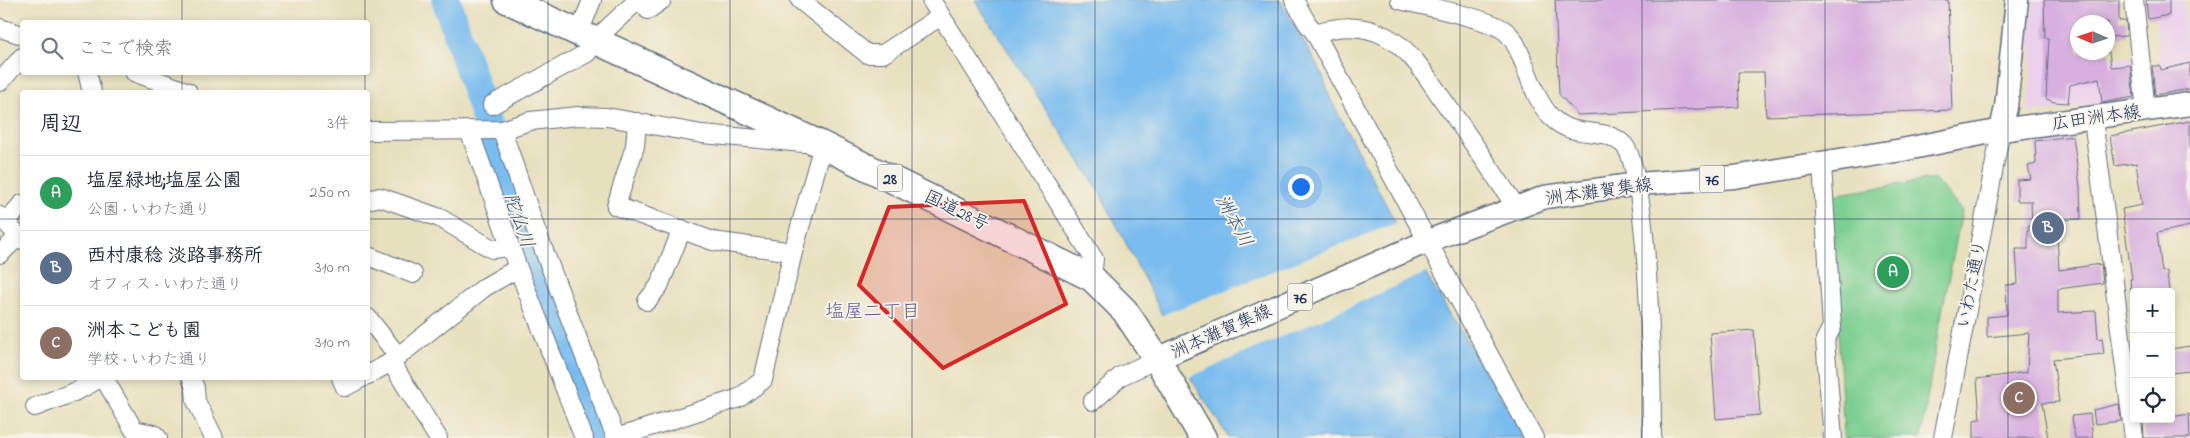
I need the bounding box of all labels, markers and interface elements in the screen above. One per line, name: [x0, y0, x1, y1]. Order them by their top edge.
north arrow: [2070, 15, 2115, 60]
search box: [20, 20, 370, 75]
icon: search: [38, 34, 66, 62]
text: ここで検索: [78, 36, 173, 63]
street label: 広田洲本線: [2050, 100, 2143, 138]
text: 周辺: [40, 110, 82, 140]
text: 3件: [327, 112, 350, 136]
road number: 28: [878, 164, 902, 192]
road number: 76: [1700, 165, 1724, 192]
text: 塩屋緑地;塩屋公園: [87, 168, 241, 195]
street label: 洲本灘賀集線: [1544, 173, 1655, 213]
your location: [1288, 174, 1314, 200]
text: A: [51, 181, 61, 205]
text: 250 m: [310, 181, 350, 205]
street label: 国道28号: [919, 185, 993, 239]
water label: 陀仏川: [496, 189, 540, 252]
water label: 洲本川: [1207, 190, 1258, 253]
text: 公園 · いわた通り: [87, 198, 210, 222]
pin: B: [2032, 209, 2064, 247]
street label: いわた通り: [1952, 238, 1994, 331]
text: 西村康稔 淡路事務所: [87, 243, 263, 270]
pin: A: [1877, 253, 1909, 291]
text: B: [51, 256, 61, 280]
text: 310 m: [315, 256, 350, 280]
text: オフィス · いわた通り: [87, 273, 242, 297]
road number: 76: [1288, 284, 1312, 310]
map controls: [2130, 288, 2175, 423]
button: +: [2130, 288, 2175, 333]
district label: 塩屋二丁目: [825, 299, 921, 326]
street label: 洲本灘賀集線: [1167, 299, 1276, 367]
text: 洲本こども園: [87, 318, 201, 345]
text: C: [52, 331, 60, 355]
text: 310 m: [315, 331, 350, 355]
button: −: [2130, 333, 2175, 378]
text: 学校 · いわた通り: [87, 348, 210, 372]
button: locate: [2130, 378, 2175, 423]
pin: C: [2003, 379, 2035, 417]

